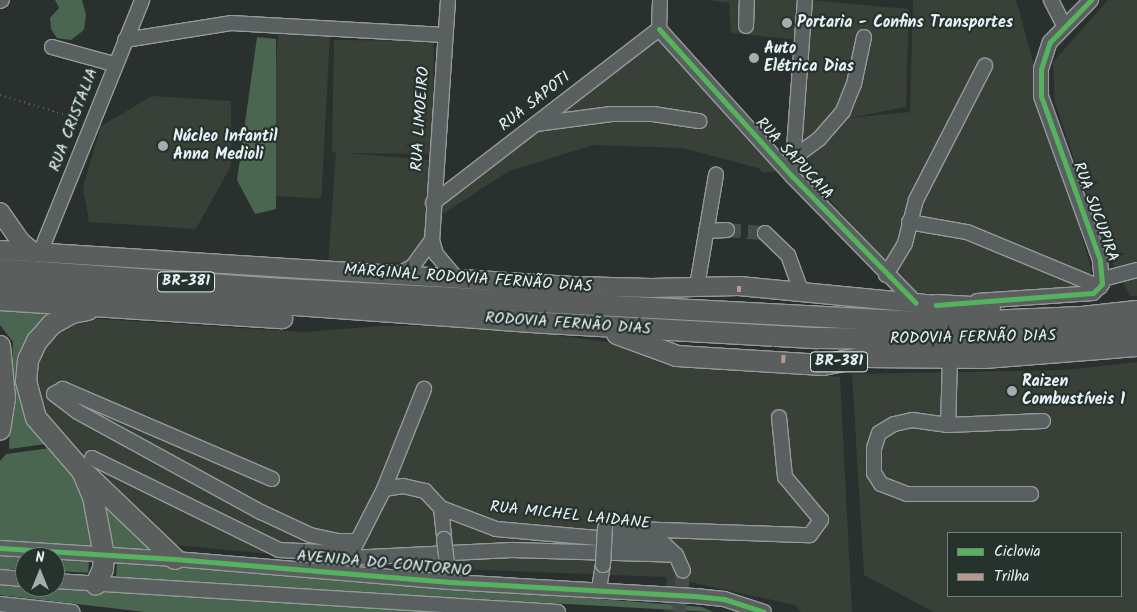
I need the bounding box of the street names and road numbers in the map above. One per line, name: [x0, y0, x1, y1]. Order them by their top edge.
street label: RUA CRISTALIA: [45, 66, 103, 174]
street label: RUA LIMOEIRO: [408, 66, 434, 172]
street label: RUA SAPOTI: [495, 68, 575, 136]
street label: RUA SAPUCAIA: [751, 114, 837, 204]
street label: RUA SUCUPIRA: [1068, 159, 1122, 265]
street label: MARGINAL RODOVIA FERNÃO DIAS: [343, 261, 593, 297]
road number: BR-381: [156, 270, 216, 294]
street label: RODOVIA FERNÃO DIAS: [484, 309, 652, 339]
street label: RODOVIA FERNÃO DIAS: [890, 327, 1056, 349]
road number: BR-381: [809, 350, 869, 374]
street label: RUA MICHEL LAIDANE: [489, 498, 651, 534]
street label: AVENIDA DO CONTORNO: [296, 547, 472, 581]

